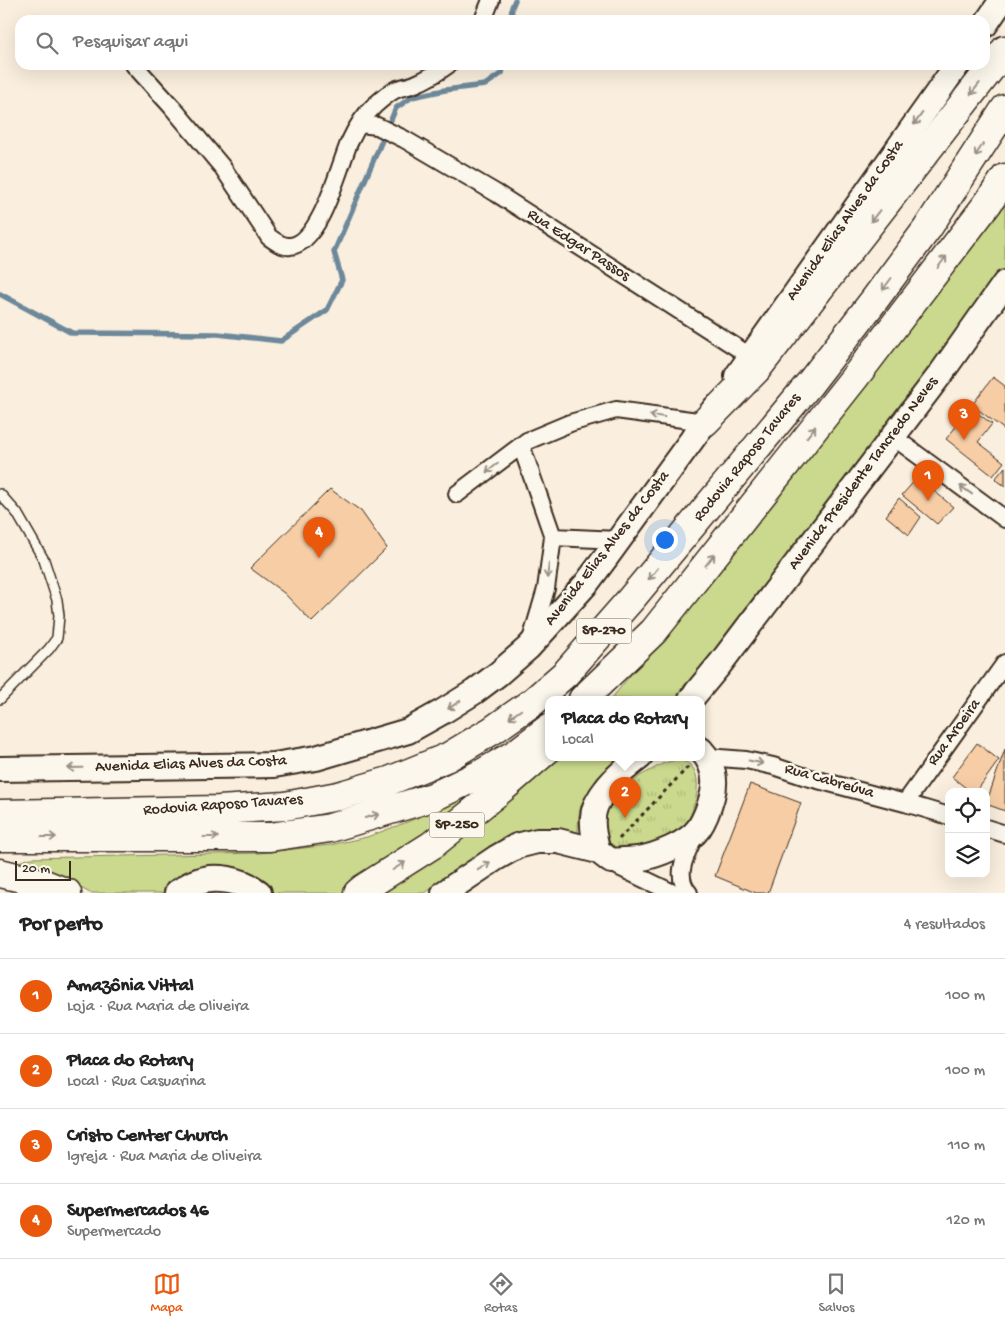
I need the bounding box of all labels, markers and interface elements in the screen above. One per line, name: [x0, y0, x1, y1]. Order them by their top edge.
search box: [15, 15, 990, 70]
icon: search: [33, 29, 61, 57]
text: Pesquisar aqui: [73, 31, 188, 54]
one-way arrow: [970, 82, 981, 95]
one-way arrow: [913, 112, 923, 126]
street label: Avenida Elias Alves da Costa: [783, 136, 909, 305]
one-way arrow: [973, 143, 984, 157]
street label: Rua Edgar Passos: [523, 206, 634, 287]
one-way arrow: [869, 210, 880, 223]
one-way arrow: [937, 256, 948, 269]
one-way arrow: [881, 277, 892, 290]
street label: Avenida Presidente Tancredo Neves: [785, 373, 944, 574]
street label: Rodovia Raposo Tavares: [690, 389, 806, 526]
pin: 3: [948, 399, 980, 440]
one-way arrow: [649, 411, 665, 421]
one-way arrow: [805, 426, 816, 439]
pin: 1: [912, 460, 944, 501]
one-way arrow: [486, 462, 499, 473]
street label: Avenida Elias Alves da Costa: [542, 467, 675, 630]
one-way arrow: [959, 485, 973, 495]
pin: 4: [303, 517, 335, 558]
your location: [652, 527, 678, 553]
one-way arrow: [705, 554, 716, 567]
one-way arrow: [543, 563, 553, 579]
one-way arrow: [647, 567, 658, 580]
road number: SP-270: [576, 618, 632, 644]
street label: Rua Aroeira: [924, 695, 986, 770]
popup: [545, 696, 705, 761]
one-way arrow: [447, 700, 461, 710]
text: Placa do Rotary: [562, 708, 688, 731]
one-way arrow: [509, 709, 522, 720]
text: Local: [562, 731, 594, 750]
street label: Avenida Elias Alves da Costa: [95, 752, 288, 778]
one-way arrow: [747, 758, 763, 768]
street label: Rua Cabreúva: [782, 760, 877, 804]
one-way arrow: [67, 763, 84, 773]
pin: 2: [609, 777, 641, 818]
map controls: [945, 788, 990, 878]
button: locate: [945, 788, 990, 833]
street label: Rodovia Raposo Tavares: [143, 791, 304, 821]
one-way arrow: [363, 811, 379, 821]
road number: SP-250: [430, 812, 484, 838]
one-way arrow: [40, 832, 56, 842]
one-way arrow: [202, 832, 219, 842]
button: layers: [945, 833, 990, 878]
scale bar: [15, 858, 71, 881]
one-way arrow: [477, 860, 491, 870]
text: 20 m: [22, 861, 50, 878]
one-way arrow: [391, 861, 405, 871]
text: Por perto: [20, 913, 103, 938]
text: 4 resultados: [904, 916, 985, 935]
text: Amazônia Vittal: [67, 975, 194, 998]
text: 1: [33, 987, 39, 1006]
text: 100 m: [945, 987, 985, 1006]
text: Loja · Rua Maria de Oliveira: [67, 998, 249, 1017]
text: Placa do Rotary: [67, 1050, 193, 1073]
text: 2: [32, 1062, 40, 1081]
text: 100 m: [945, 1062, 985, 1081]
text: Local · Rua Casuarina: [67, 1073, 206, 1092]
text: Cristo Center Church: [67, 1125, 228, 1148]
text: 3: [32, 1137, 40, 1156]
text: 110 m: [948, 1137, 985, 1156]
text: Igreja · Rua Maria de Oliveira: [67, 1148, 262, 1167]
text: Supermercados 46: [67, 1200, 209, 1223]
text: 4: [32, 1212, 40, 1231]
text: 120 m: [946, 1212, 985, 1231]
text: Supermercado: [67, 1223, 161, 1242]
tab: Mapa: [151, 1270, 183, 1317]
tab: Rotas: [484, 1270, 517, 1317]
tab: Salvos: [818, 1270, 854, 1317]

